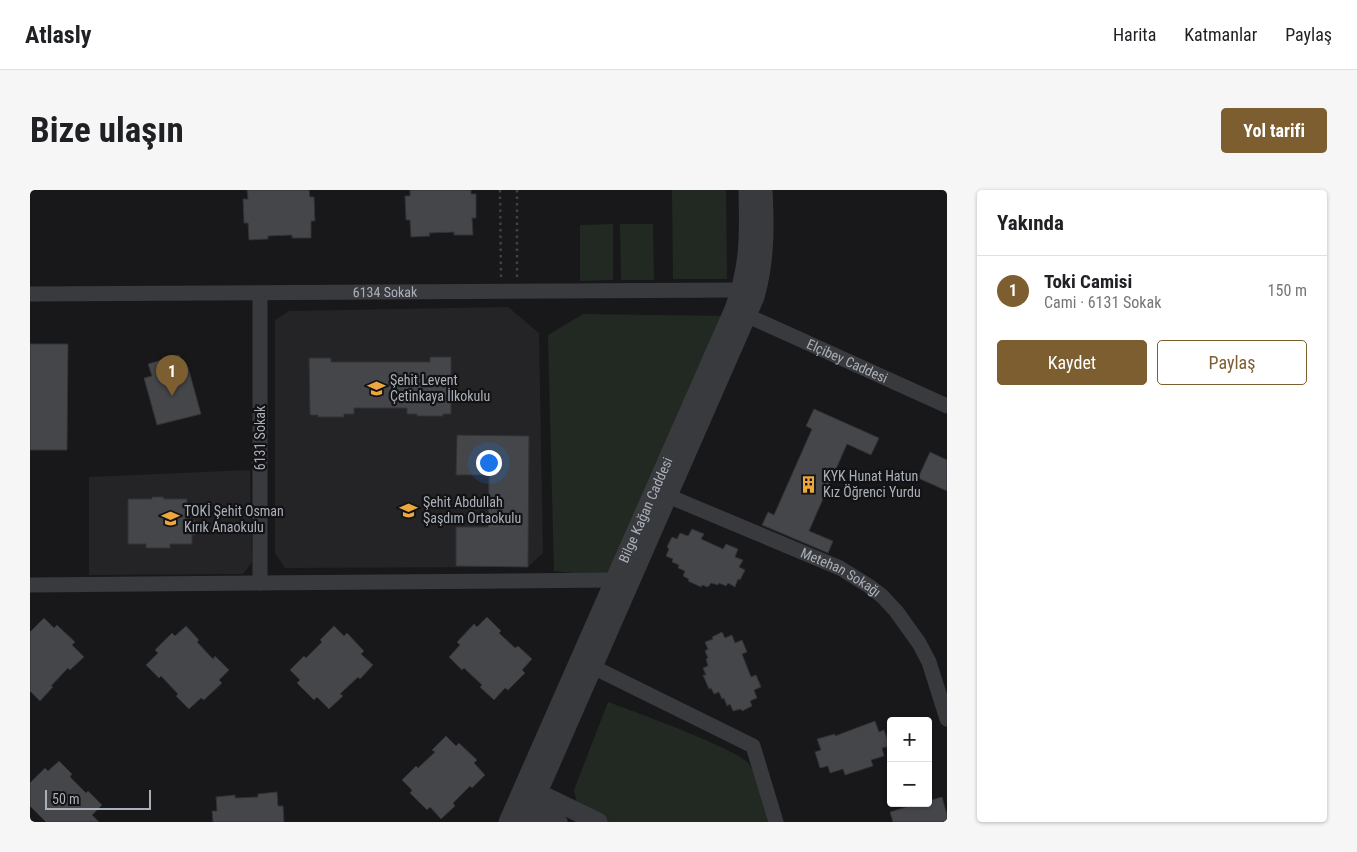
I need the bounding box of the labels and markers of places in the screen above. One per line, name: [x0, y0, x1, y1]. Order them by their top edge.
pin: 1: [156, 355, 188, 396]
place label: Şehit Levent Çetinkaya İlkokulu: [390, 372, 490, 404]
school or university icon: Şehit Levent Çetinkaya İlkokulu: [366, 378, 386, 398]
place label: KYK Hunat Hatun Kız Öğrenci Yurdu: [823, 468, 921, 500]
building icon: KYK Hunat Hatun Kız Öğrenci Yurdu: [799, 474, 819, 494]
place label: Şehit Abdullah Şaşdım Ortaokulu: [423, 494, 521, 526]
school or university icon: Şehit Abdullah Şaşdım Ortaokulu: [399, 500, 419, 520]
place label: TOKİ Şehit Osman Kırık Anaokulu: [184, 503, 284, 535]
school or university icon: TOKİ Şehit Osman Kırık Anaokulu: [160, 509, 180, 529]

